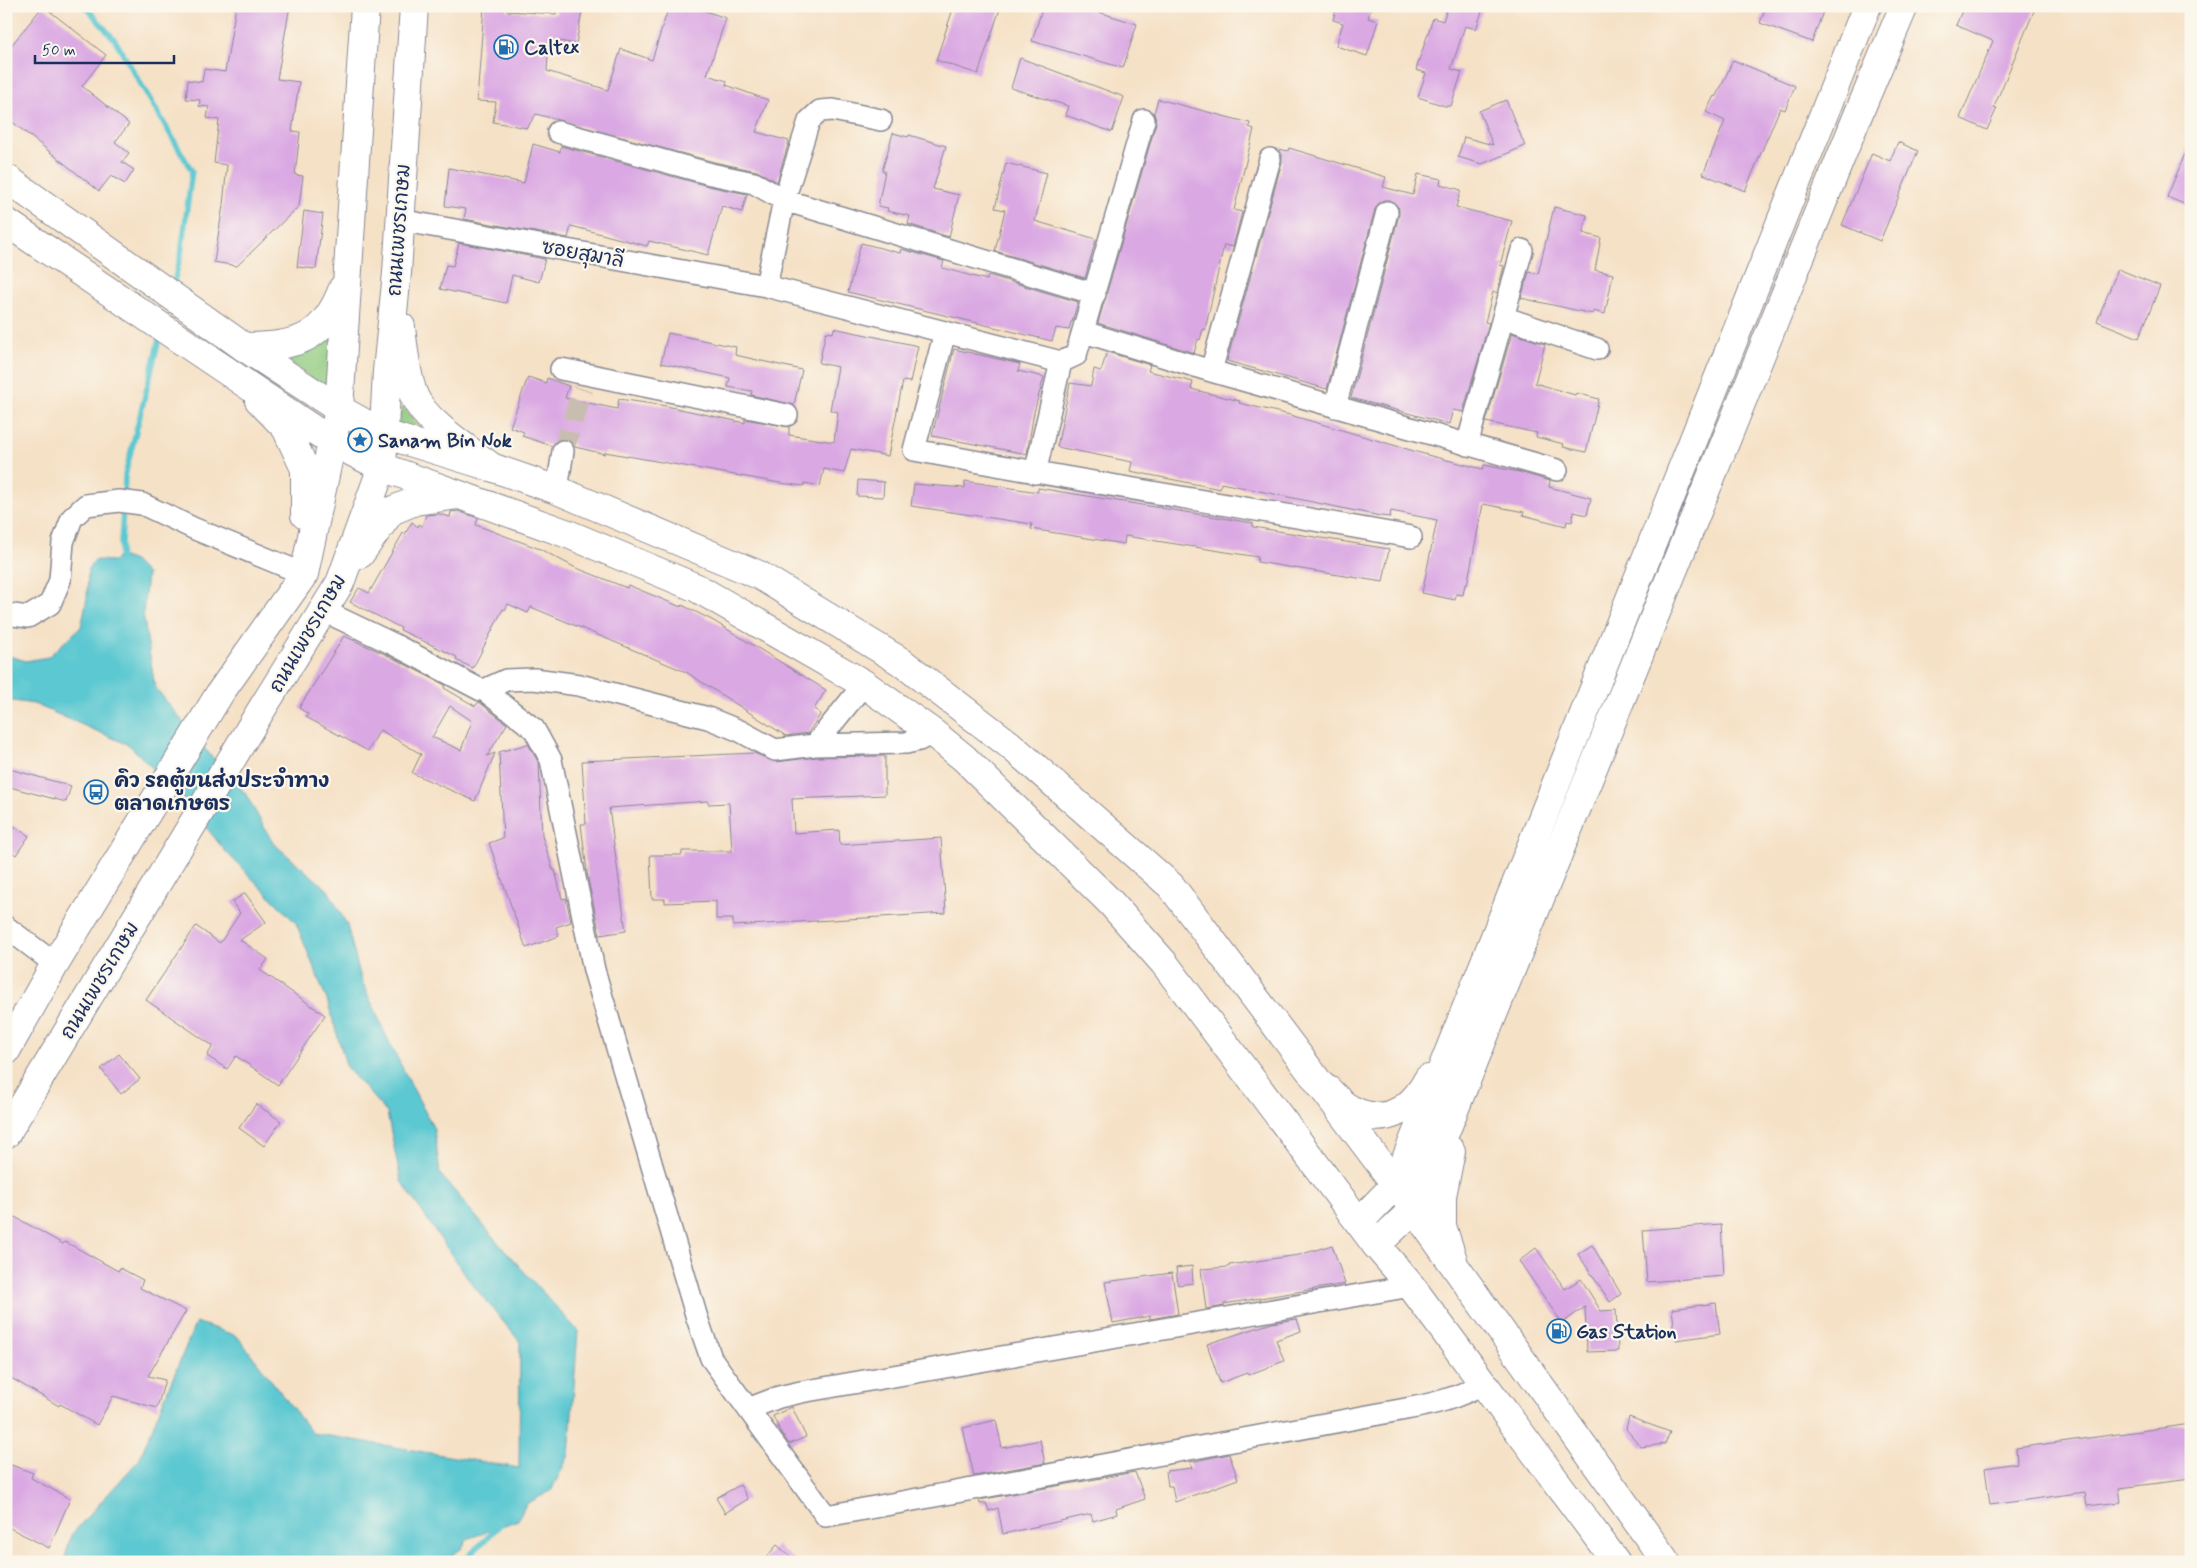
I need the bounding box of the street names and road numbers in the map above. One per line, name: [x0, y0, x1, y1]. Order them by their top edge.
street label: ถนนเพชรเกษม: [381, 163, 418, 297]
street label: ซอยสุมาลี: [539, 234, 626, 276]
street label: ถนนเพชรเกษม: [263, 569, 353, 698]
street label: ถนนเพชรเกษม: [54, 917, 146, 1045]

